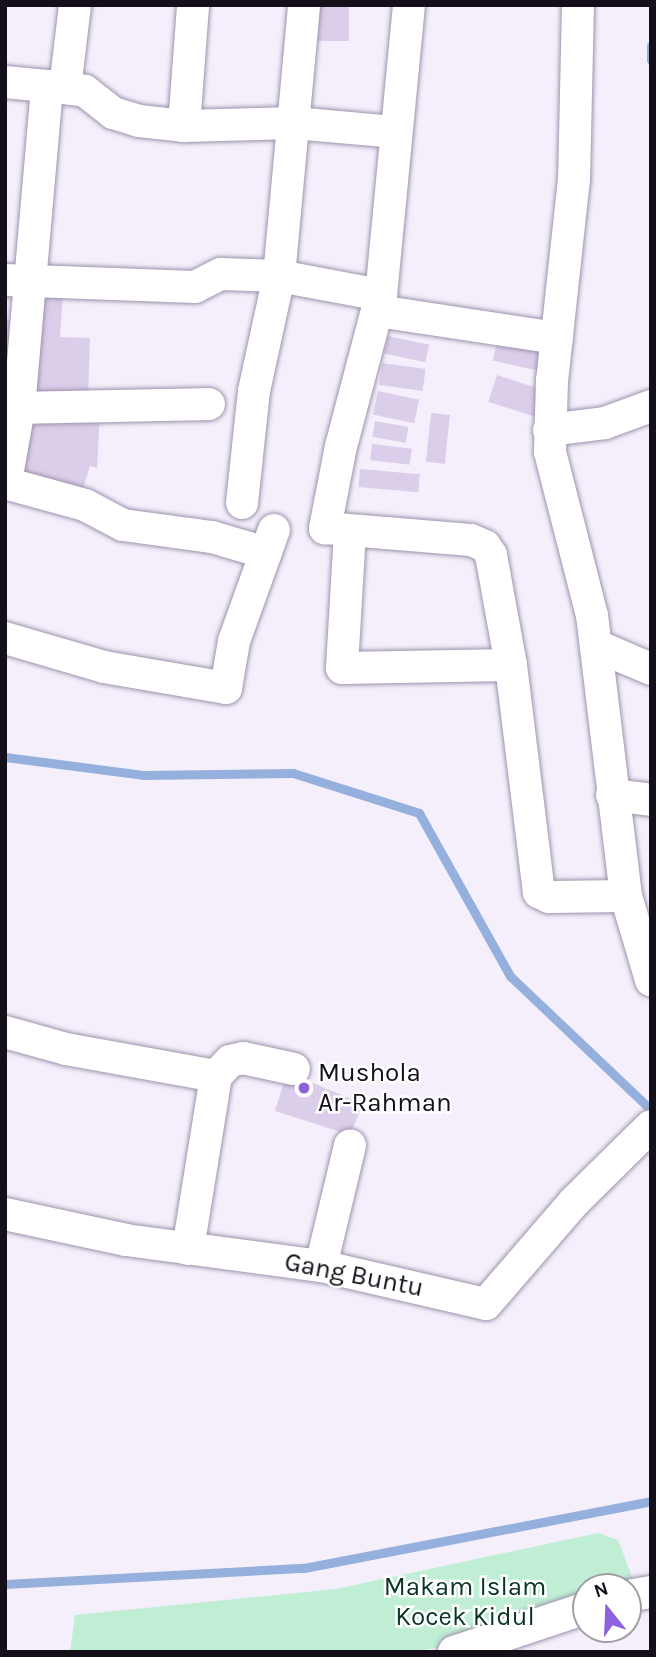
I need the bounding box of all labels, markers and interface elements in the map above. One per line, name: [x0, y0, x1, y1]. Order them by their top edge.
place label: Mushola Ar-Rahman: [318, 1057, 452, 1118]
marker: Mushola Ar-Rahman: [296, 1080, 312, 1096]
street label: Gang Buntu: [282, 1246, 426, 1304]
park label: Makam Islam Kocek Kidul: [384, 1571, 546, 1632]
north arrow: [572, 1573, 642, 1643]
text: N: [591, 1577, 611, 1602]

